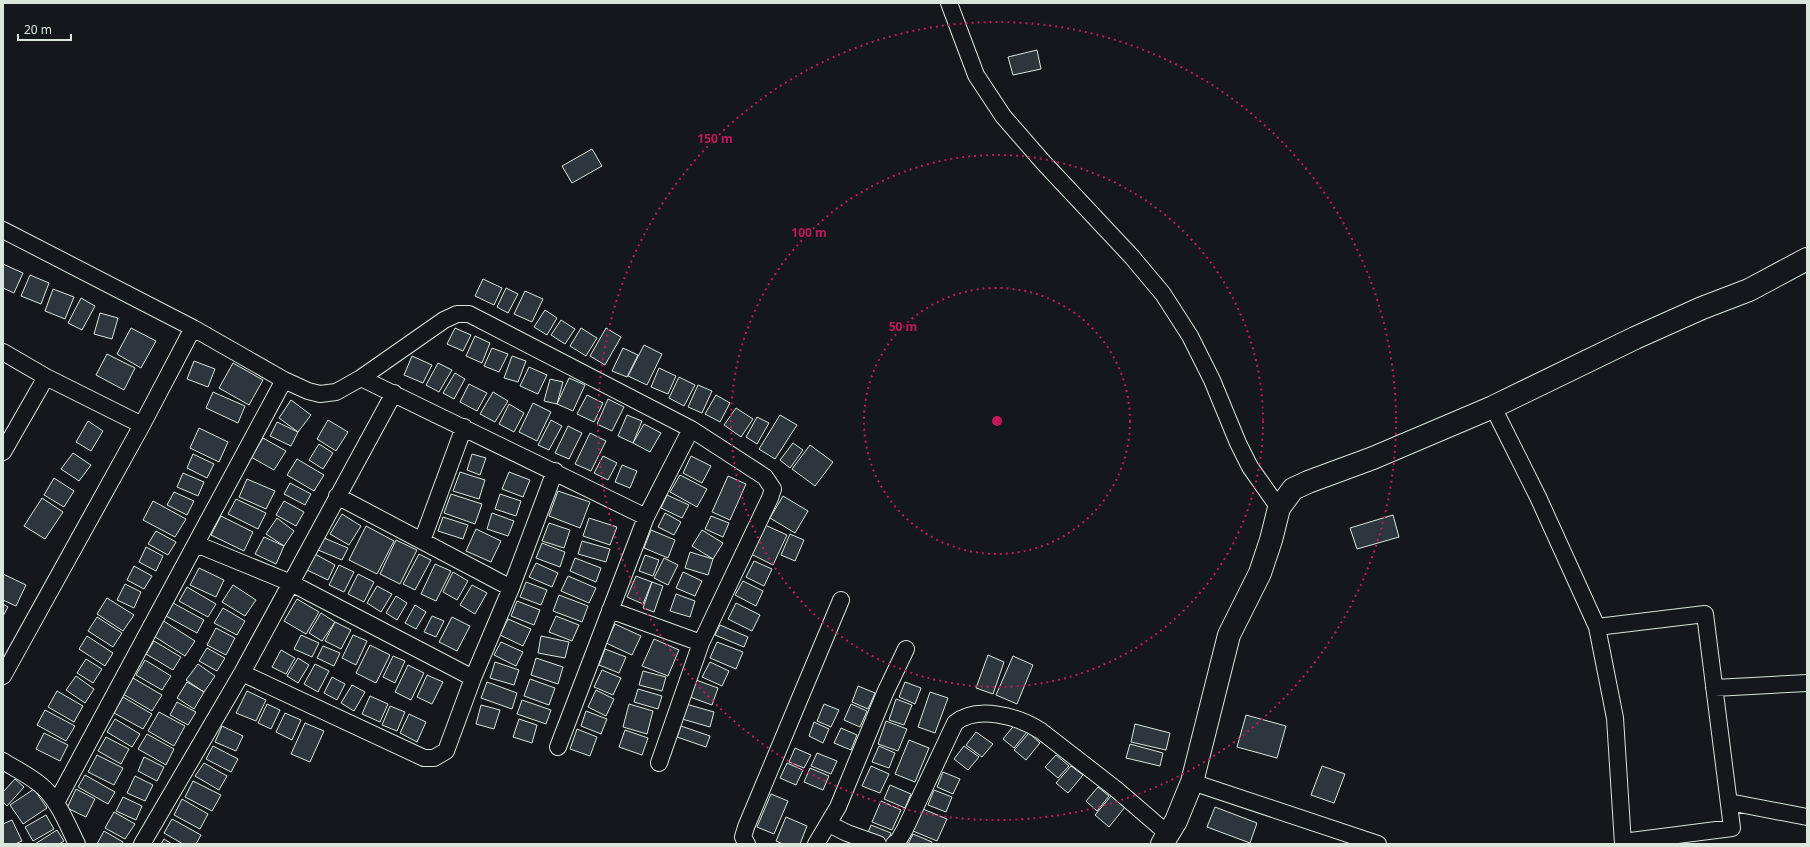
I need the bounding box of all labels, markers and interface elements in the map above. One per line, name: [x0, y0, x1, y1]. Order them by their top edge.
scale bar: [18, 16, 71, 42]
text: 20 m: [24, 21, 52, 38]
text: 150 m: [697, 130, 733, 147]
text: 100 m: [791, 224, 827, 241]
text: 50 m: [889, 318, 917, 335]
centre of rings: [990, 414, 1004, 428]

